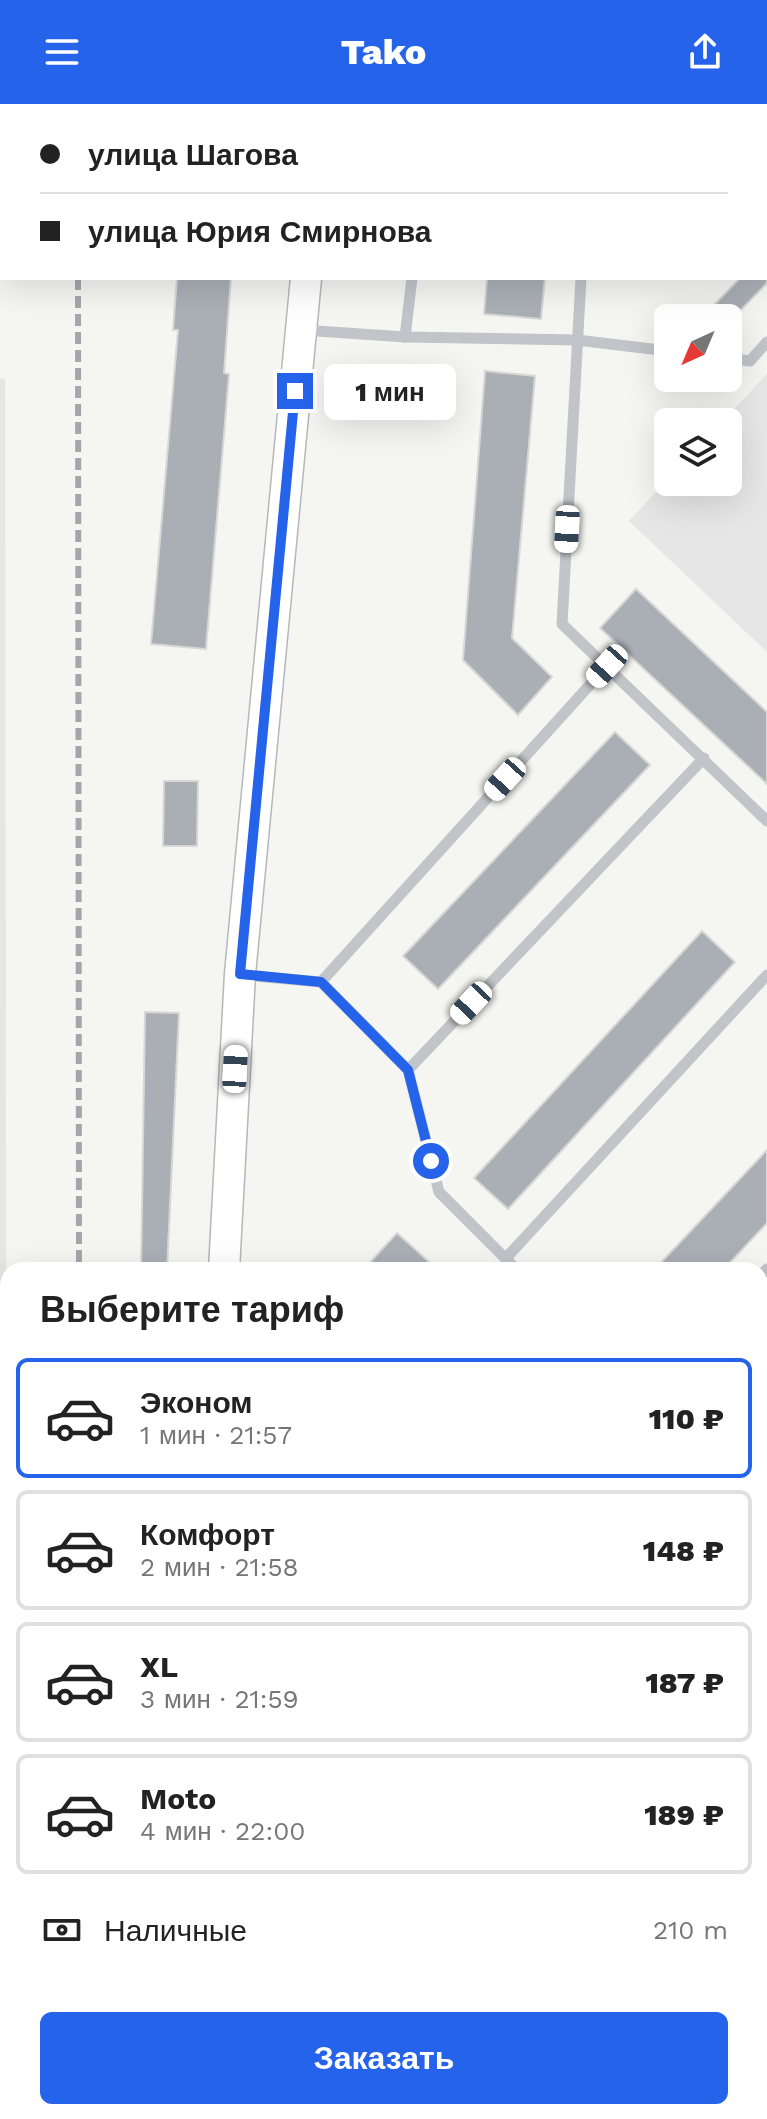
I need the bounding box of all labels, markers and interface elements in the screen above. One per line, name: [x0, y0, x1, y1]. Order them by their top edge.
icon: menu: [40, 30, 84, 74]
icon: share: [683, 30, 727, 74]
text: Tako: [341, 31, 426, 73]
text: улица Шагова: [88, 137, 298, 172]
text: улица Юрия Смирнова: [88, 214, 431, 249]
north arrow: [654, 304, 742, 392]
map controls: [654, 304, 742, 496]
callout: 1 мин: [323, 363, 455, 419]
route end: [277, 373, 313, 409]
text: 1 мин: [355, 377, 425, 407]
button: layers: [654, 408, 742, 496]
car: [554, 504, 580, 554]
car: [582, 640, 632, 692]
car: [480, 753, 530, 805]
car: [446, 977, 496, 1029]
car: [222, 1044, 248, 1094]
route start: [413, 1143, 449, 1179]
text: Выберите тариф: [40, 1289, 344, 1331]
icon: car: [44, 1382, 116, 1454]
text: Эконом: [140, 1385, 253, 1420]
text: 110 ₽: [649, 1401, 724, 1436]
text: 1 мин · 21:57: [140, 1420, 292, 1450]
icon: car: [44, 1514, 116, 1586]
text: Комфорт: [140, 1517, 275, 1552]
text: 148 ₽: [643, 1533, 724, 1568]
text: 2 мин · 21:58: [140, 1552, 299, 1582]
icon: car: [44, 1646, 116, 1718]
text: XL: [140, 1649, 178, 1684]
text: 187 ₽: [645, 1665, 724, 1700]
text: 3 мин · 21:59: [140, 1684, 299, 1714]
icon: car: [44, 1778, 116, 1850]
text: Moto: [140, 1781, 216, 1816]
text: 189 ₽: [644, 1797, 724, 1832]
text: 4 мин · 22:00: [140, 1816, 305, 1846]
icon: cash: [40, 1908, 84, 1952]
text: Наличные: [104, 1913, 247, 1948]
text: 210 m: [653, 1915, 728, 1945]
button: Заказать: [40, 2012, 728, 2104]

